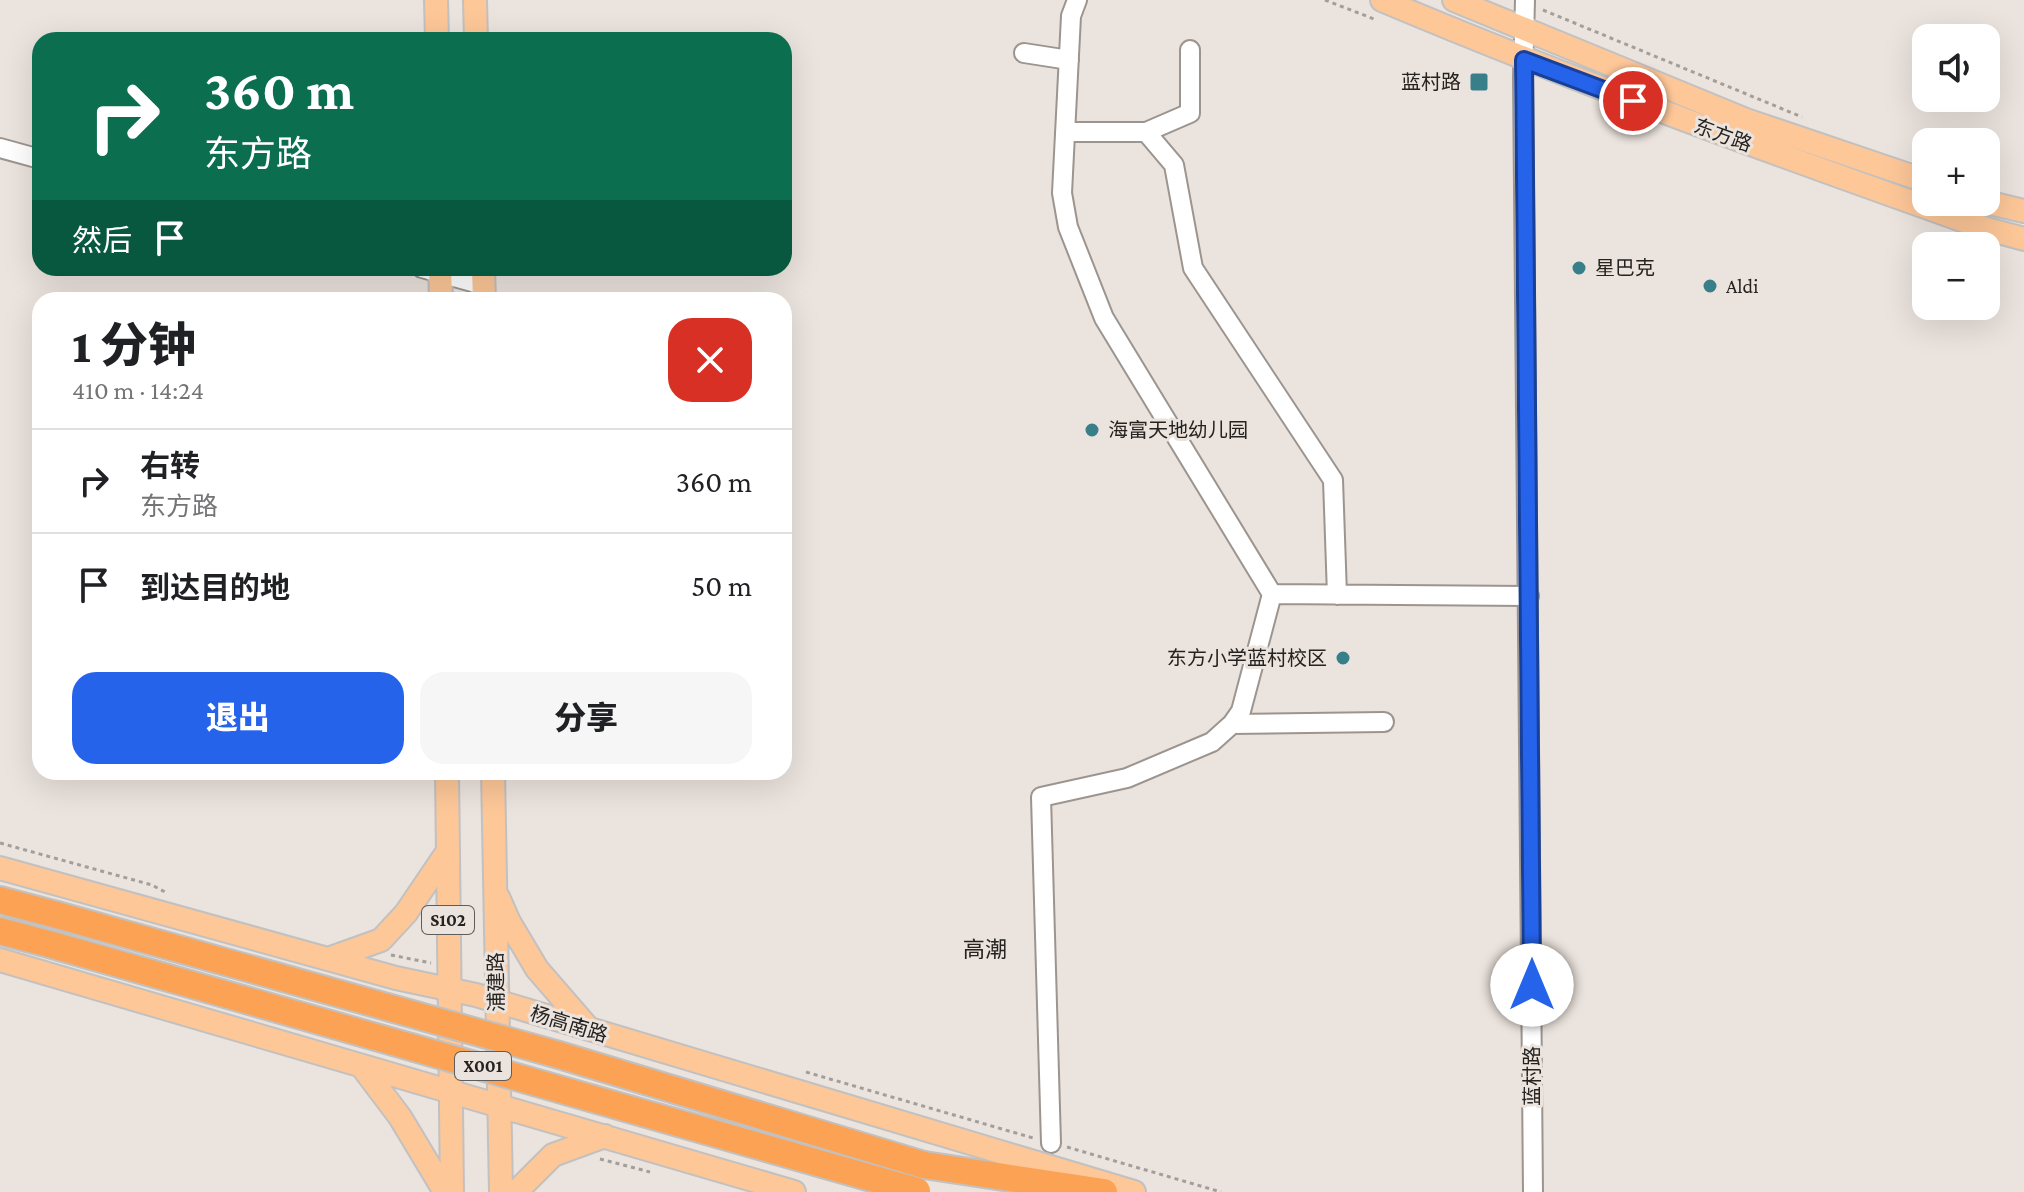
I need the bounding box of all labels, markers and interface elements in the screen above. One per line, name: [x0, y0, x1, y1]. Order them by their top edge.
map controls: [1912, 24, 2000, 320]
button: sound: [1912, 24, 2000, 112]
text: 360 m: [204, 59, 354, 121]
icon: right: [72, 64, 176, 168]
pin: [1599, 67, 1667, 135]
place label: 蓝村路: [1401, 71, 1461, 93]
marker: 蓝村路: [1468, 71, 1490, 93]
icon: arrive: [1611, 79, 1655, 123]
street label: 东方路: [1691, 114, 1755, 156]
button: +: [1912, 128, 2000, 216]
text: 东方路: [204, 134, 312, 174]
icon: arrive: [148, 216, 192, 260]
text: 然后: [72, 224, 132, 257]
button: −: [1912, 232, 2000, 320]
place label: 星巴克: [1595, 257, 1655, 279]
marker: 星巴克: [1570, 259, 1588, 277]
place label: Aldi: [1726, 275, 1758, 297]
marker: Aldi: [1701, 277, 1719, 295]
button: close: [668, 318, 752, 402]
text: 1 分钟: [72, 319, 196, 372]
text: 410 m · 14:24: [72, 376, 204, 405]
place label: 海富天地幼儿园: [1108, 419, 1248, 441]
marker: 海富天地幼儿园: [1083, 421, 1101, 439]
text: 右转: [140, 449, 200, 482]
icon: right: [72, 459, 116, 503]
text: 360 m: [676, 465, 752, 498]
text: 东方路: [140, 492, 218, 521]
icon: arrive: [72, 563, 116, 607]
text: 50 m: [691, 569, 752, 602]
text: 到达目的地: [140, 571, 290, 604]
place label: 东方小学蓝村校区: [1167, 647, 1327, 669]
marker: 东方小学蓝村校区: [1334, 649, 1352, 667]
button: 退出: [72, 672, 404, 764]
button: 分享: [420, 672, 752, 764]
road number: S102: [422, 906, 474, 934]
district label: 高潮: [963, 937, 1007, 962]
position arrow: [1490, 943, 1574, 1027]
street label: 浦建路: [484, 952, 508, 1012]
street label: 杨高南路: [528, 1002, 610, 1046]
street label: 蓝村路: [1521, 1046, 1543, 1106]
road number: X001: [455, 1052, 511, 1080]

